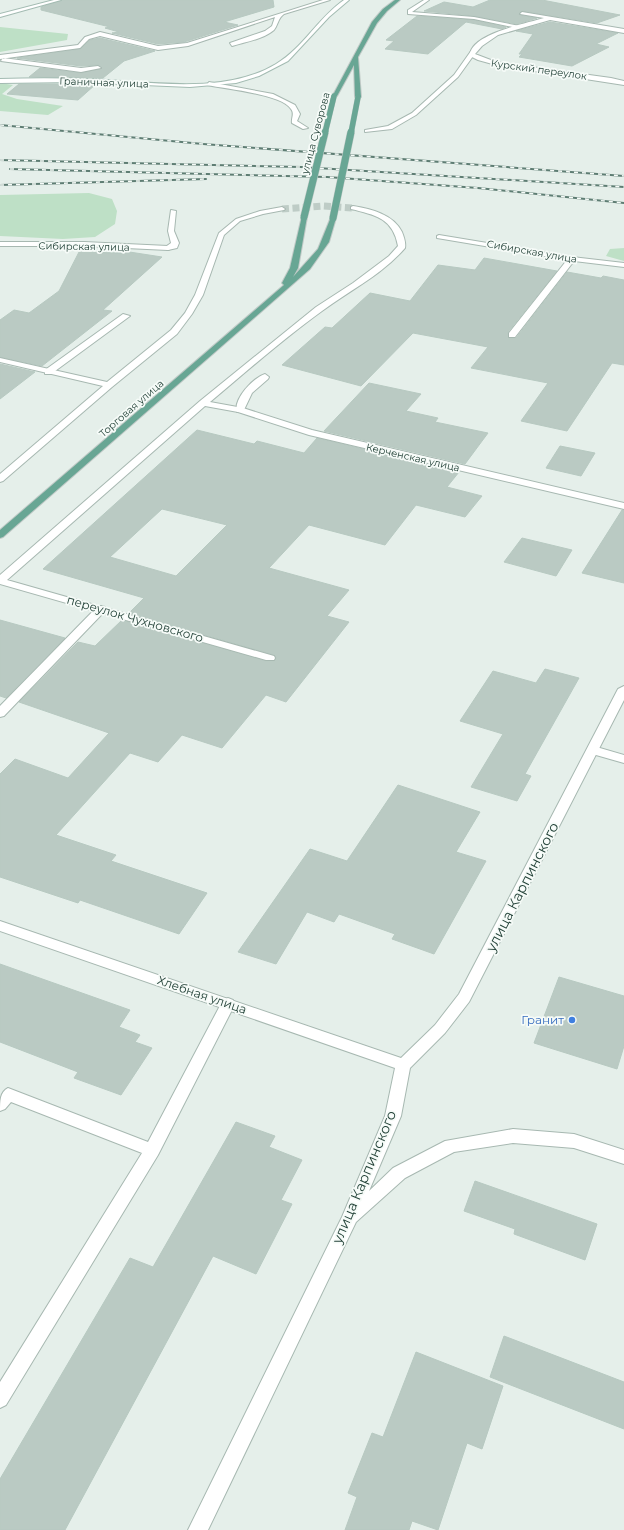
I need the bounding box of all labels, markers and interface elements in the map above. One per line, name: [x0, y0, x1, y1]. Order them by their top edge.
street label: Курский переулок: [490, 56, 588, 83]
street label: Граничная улица: [59, 74, 149, 91]
street label: улица Суворова: [298, 91, 333, 176]
street label: Сибирская улица: [486, 237, 578, 266]
street label: Сибирская улица: [38, 239, 130, 254]
street label: Торговая улица: [96, 377, 166, 440]
street label: Керченская улица: [365, 440, 461, 475]
street label: переулок Чухновского: [65, 592, 205, 645]
street label: улица Карпинского: [481, 819, 563, 956]
street label: Хлебная улица: [156, 972, 249, 1017]
place label: Гранит: [521, 1012, 564, 1027]
marker: Гранит: [567, 1015, 577, 1025]
street label: улица Карпинского: [327, 1108, 400, 1247]

